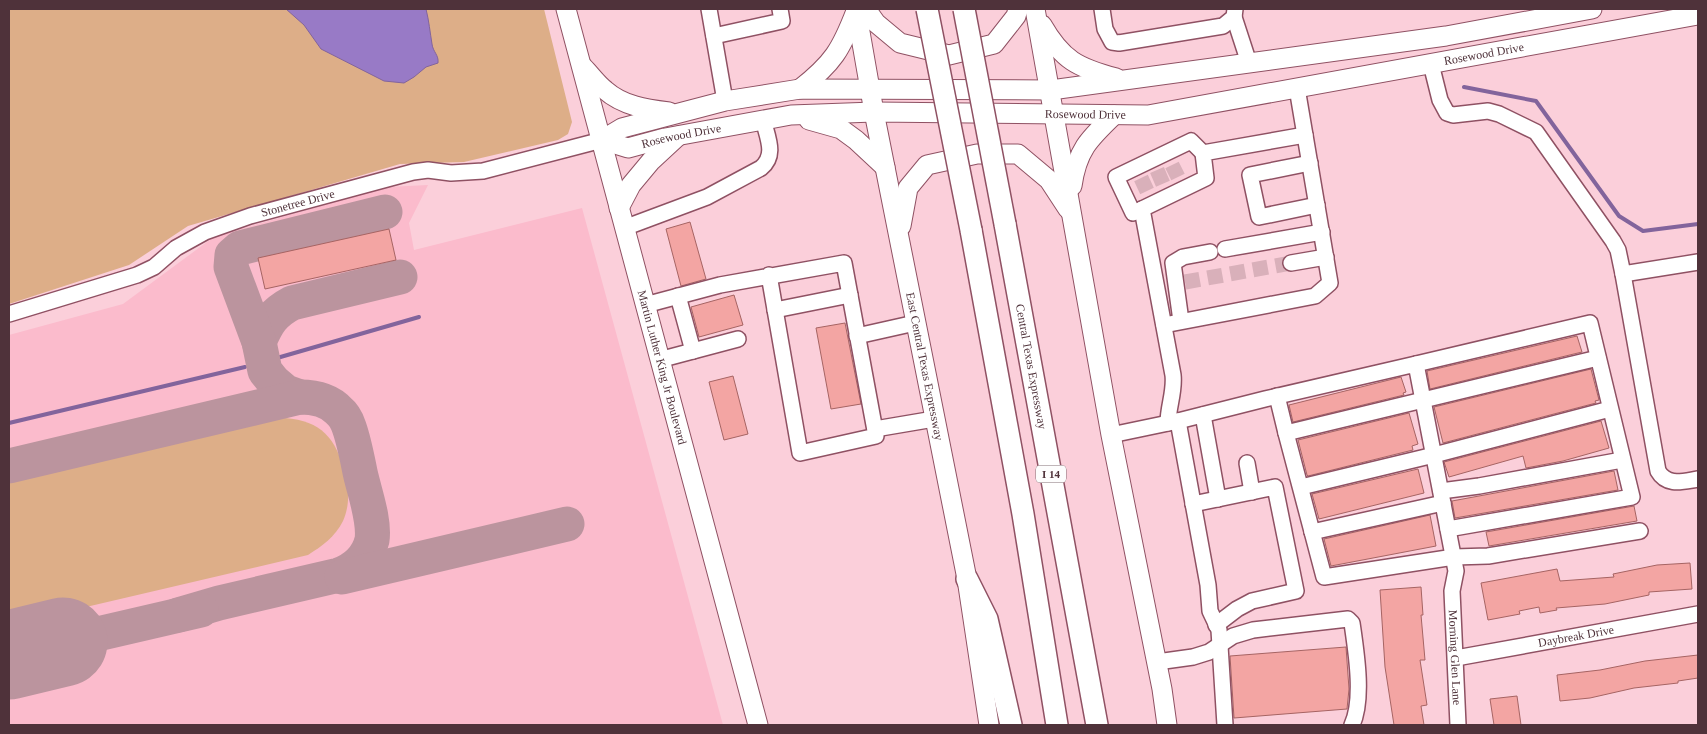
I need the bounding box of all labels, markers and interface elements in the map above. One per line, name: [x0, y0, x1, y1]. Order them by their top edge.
street label: Rosewood Drive: [1443, 40, 1525, 68]
street label: Rosewood Drive: [1045, 107, 1126, 122]
street label: Rosewood Drive: [640, 121, 722, 151]
street label: Stonetree Drive: [259, 186, 336, 220]
street label: Martin Luther King Jr Boulevard: [635, 289, 689, 446]
street label: East Central Texas Expressway: [903, 291, 946, 442]
street label: Central Texas Expressway: [1013, 303, 1050, 430]
road number: I 14: [1036, 466, 1066, 482]
street label: Morning Glen Lane: [1446, 610, 1464, 705]
street label: Daybreak Drive: [1537, 622, 1615, 650]

